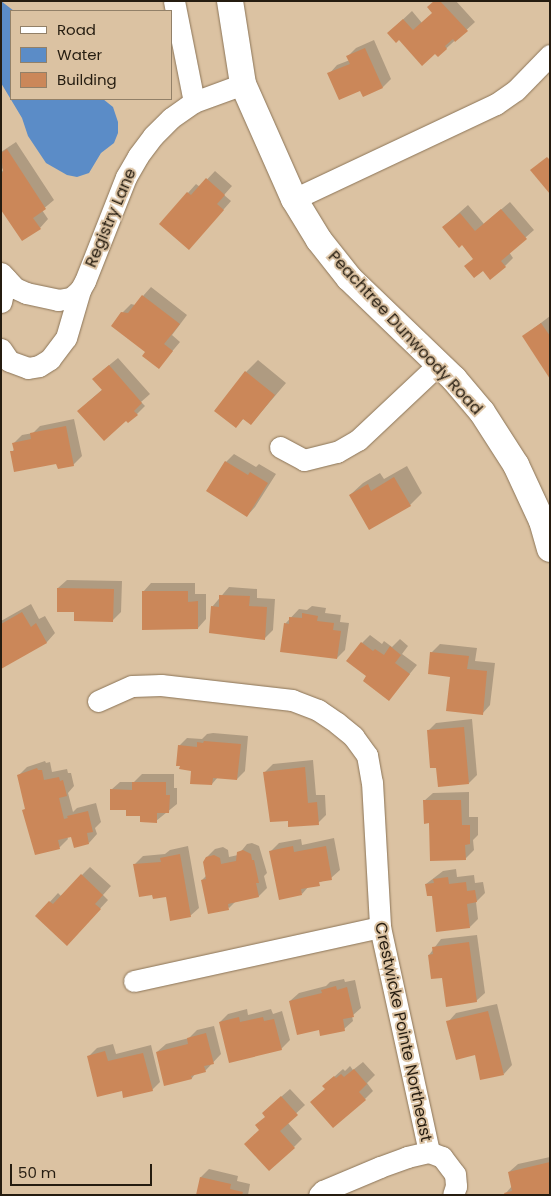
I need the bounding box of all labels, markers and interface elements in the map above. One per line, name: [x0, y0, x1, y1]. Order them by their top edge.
legend: [10, 10, 172, 100]
text: Road: [57, 19, 96, 40]
text: Water: [57, 44, 102, 65]
text: Building: [57, 69, 117, 90]
street label: Registry Lane: [82, 166, 140, 270]
street label: Peachtree Dunwoody Road: [324, 247, 486, 419]
street label: Crestwicke Pointe Northeast: [370, 921, 436, 1143]
scale bar: [12, 1154, 155, 1186]
text: 50 m: [18, 1162, 56, 1183]

